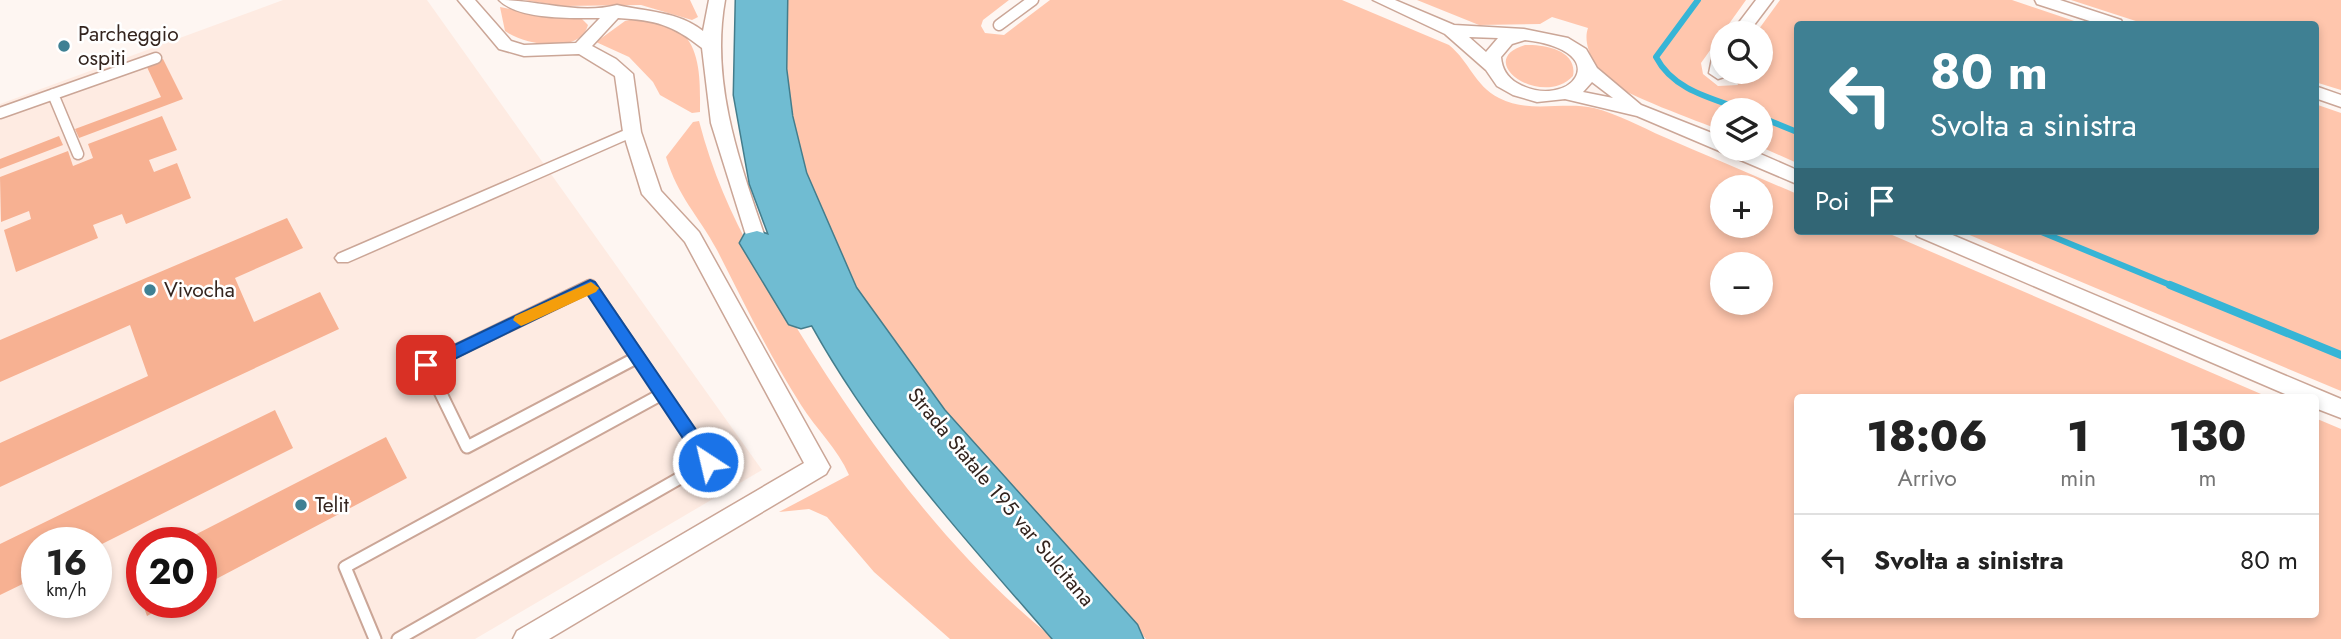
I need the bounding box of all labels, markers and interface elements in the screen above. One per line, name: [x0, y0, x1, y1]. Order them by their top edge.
place label: Parcheggio ospiti: [78, 19, 179, 73]
map controls: [1710, 21, 1773, 315]
button: search: [1710, 21, 1773, 84]
text: 80 m: [1930, 37, 2048, 107]
marker: Parcheggio ospiti: [56, 38, 72, 54]
icon: left: [1815, 49, 1906, 140]
button: layers: [1710, 98, 1773, 161]
text: Svolta a sinistra: [1930, 102, 2137, 148]
button: +: [1710, 175, 1773, 238]
text: Poi: [1815, 182, 1849, 220]
icon: arrive: [1863, 182, 1901, 220]
button: −: [1710, 252, 1773, 315]
place label: Vivocha: [164, 275, 235, 305]
marker: Vivocha: [142, 282, 158, 298]
pin: [396, 335, 456, 395]
icon: arrive: [407, 346, 445, 384]
street label: Strada Statale 195 var Sulcitana: [900, 381, 1102, 613]
text: 18:06: [1867, 406, 1988, 467]
text: 1: [2067, 406, 2089, 467]
text: 130: [2169, 406, 2246, 467]
position arrow: [671, 425, 745, 499]
text: Arrivo: [1897, 461, 1957, 495]
text: min: [2060, 461, 2096, 495]
text: m: [2199, 461, 2217, 495]
place label: Telit: [315, 490, 349, 520]
marker: Telit: [293, 497, 309, 513]
speed limit sign: 20: [126, 527, 217, 618]
text: 16: [46, 538, 87, 588]
icon: left: [1815, 541, 1853, 579]
text: Svolta a sinistra: [1874, 541, 2064, 579]
text: 80 m: [2240, 541, 2298, 579]
text: km/h: [46, 577, 87, 603]

